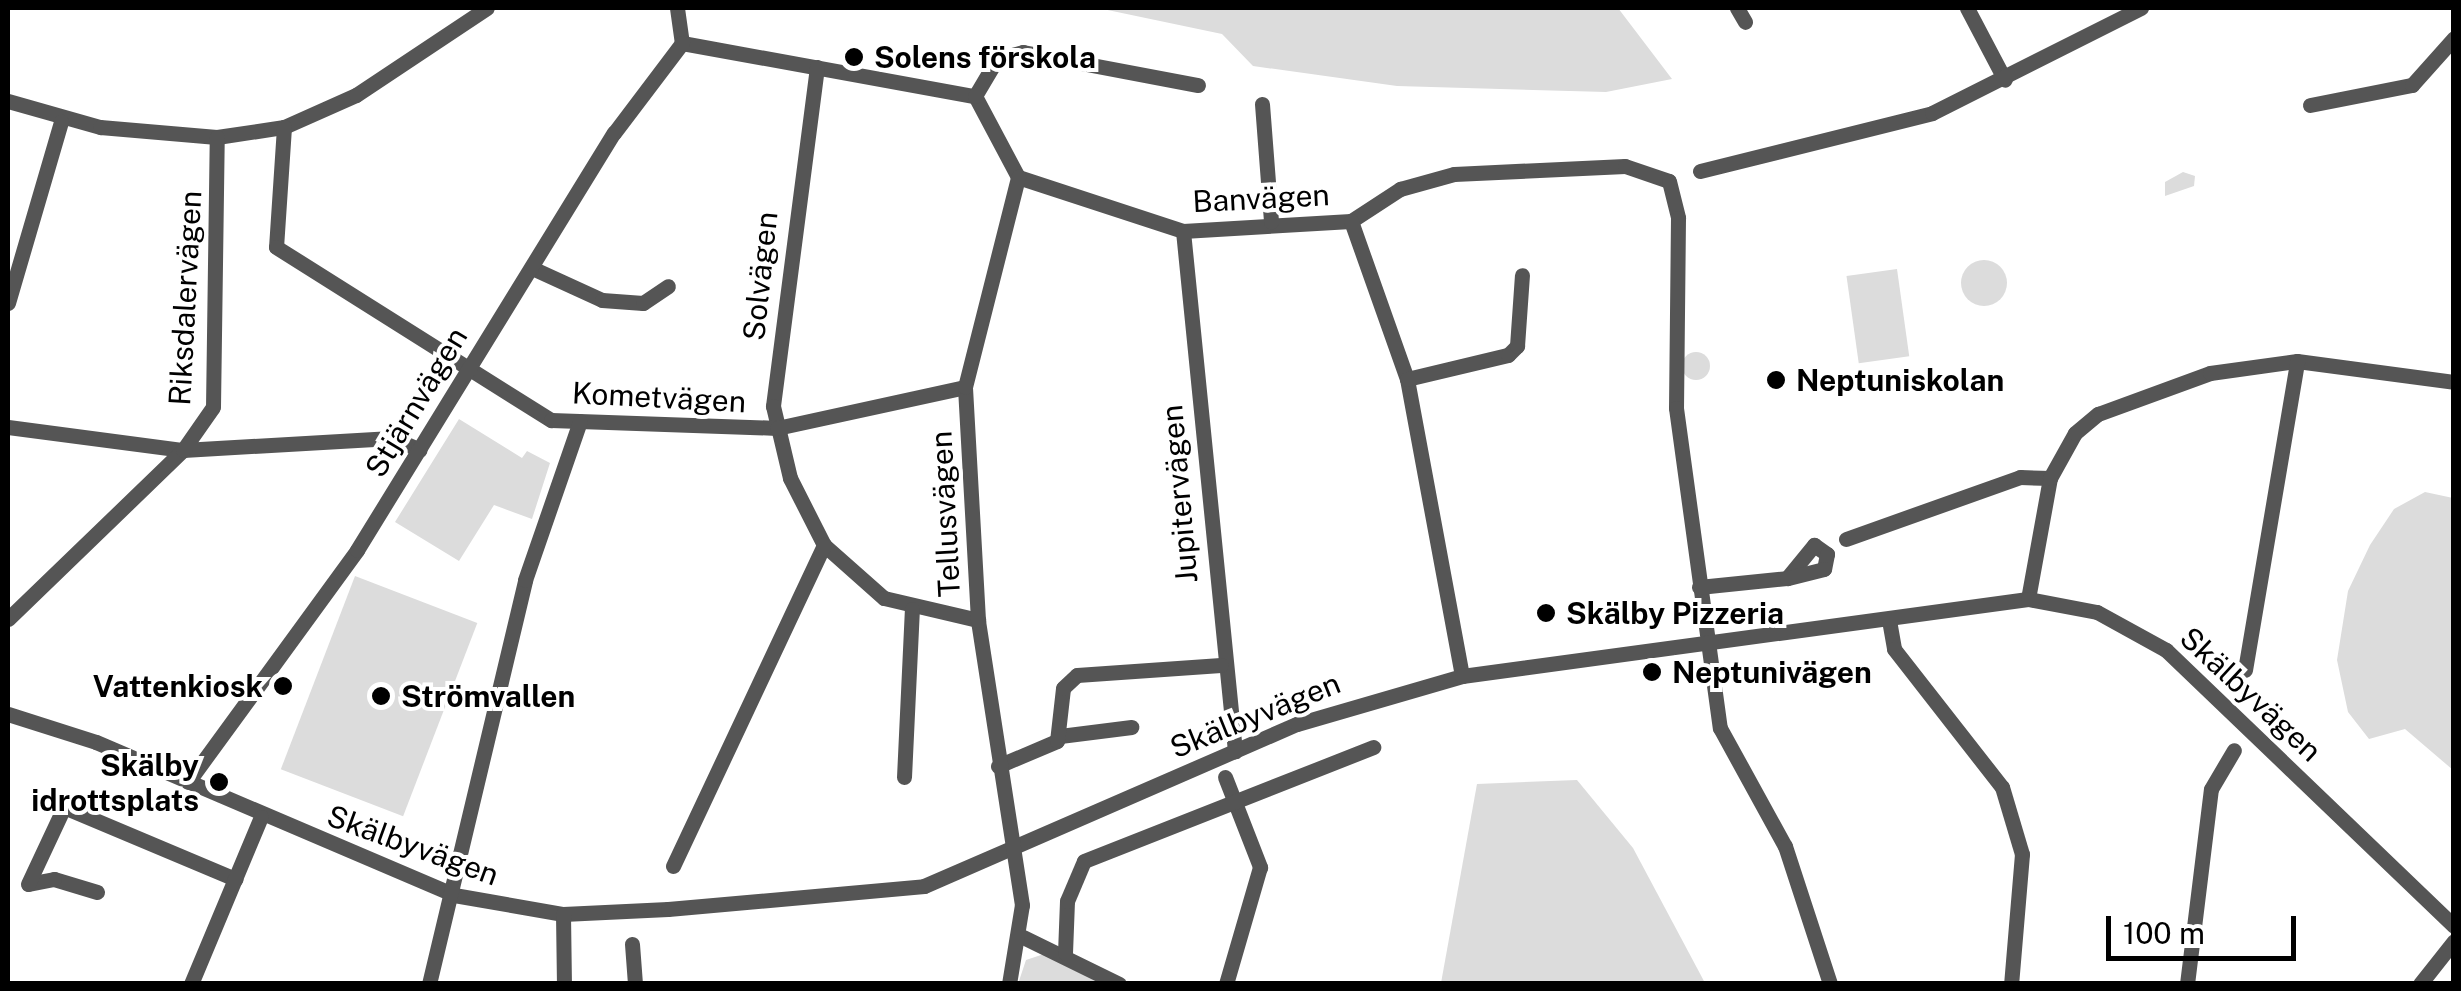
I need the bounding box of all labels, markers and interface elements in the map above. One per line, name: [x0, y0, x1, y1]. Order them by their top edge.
place label: Solens förskola: [874, 39, 1096, 75]
marker: Solens förskola: [843, 46, 865, 68]
street label: Banvägen: [1191, 176, 1331, 220]
street label: Riksdalervägen: [161, 190, 209, 406]
street label: Solvägen: [735, 210, 785, 342]
street label: Stjärnvägen: [357, 321, 475, 483]
place label: Neptuniskolan: [1796, 362, 2004, 398]
marker: Neptuniskolan: [1765, 369, 1787, 391]
street label: Kometvägen: [571, 374, 747, 420]
street label: Jupitervägen: [1153, 403, 1205, 585]
street label: Tellusvägen: [923, 430, 967, 598]
place label: Skälby Pizzeria: [1566, 595, 1784, 631]
marker: Skälby Pizzeria: [1535, 602, 1557, 624]
street label: Skälbyvägen: [2173, 619, 2329, 769]
place label: Neptunivägen: [1672, 654, 1872, 690]
marker: Neptunivägen: [1641, 661, 1663, 683]
street label: Skälbyvägen: [1165, 665, 1345, 765]
place label: Vattenkiosk: [93, 668, 263, 704]
marker: Vattenkiosk: [272, 675, 294, 697]
place label: Strömvallen: [401, 678, 575, 714]
marker: Strömvallen: [370, 685, 392, 707]
place label: Skälby idrottsplats: [31, 747, 199, 818]
marker: Skälby idrottsplats: [208, 771, 230, 793]
street label: Skälbyvägen: [322, 797, 504, 893]
scale bar: [2111, 896, 2301, 958]
text: 100 m: [2123, 915, 2205, 951]

